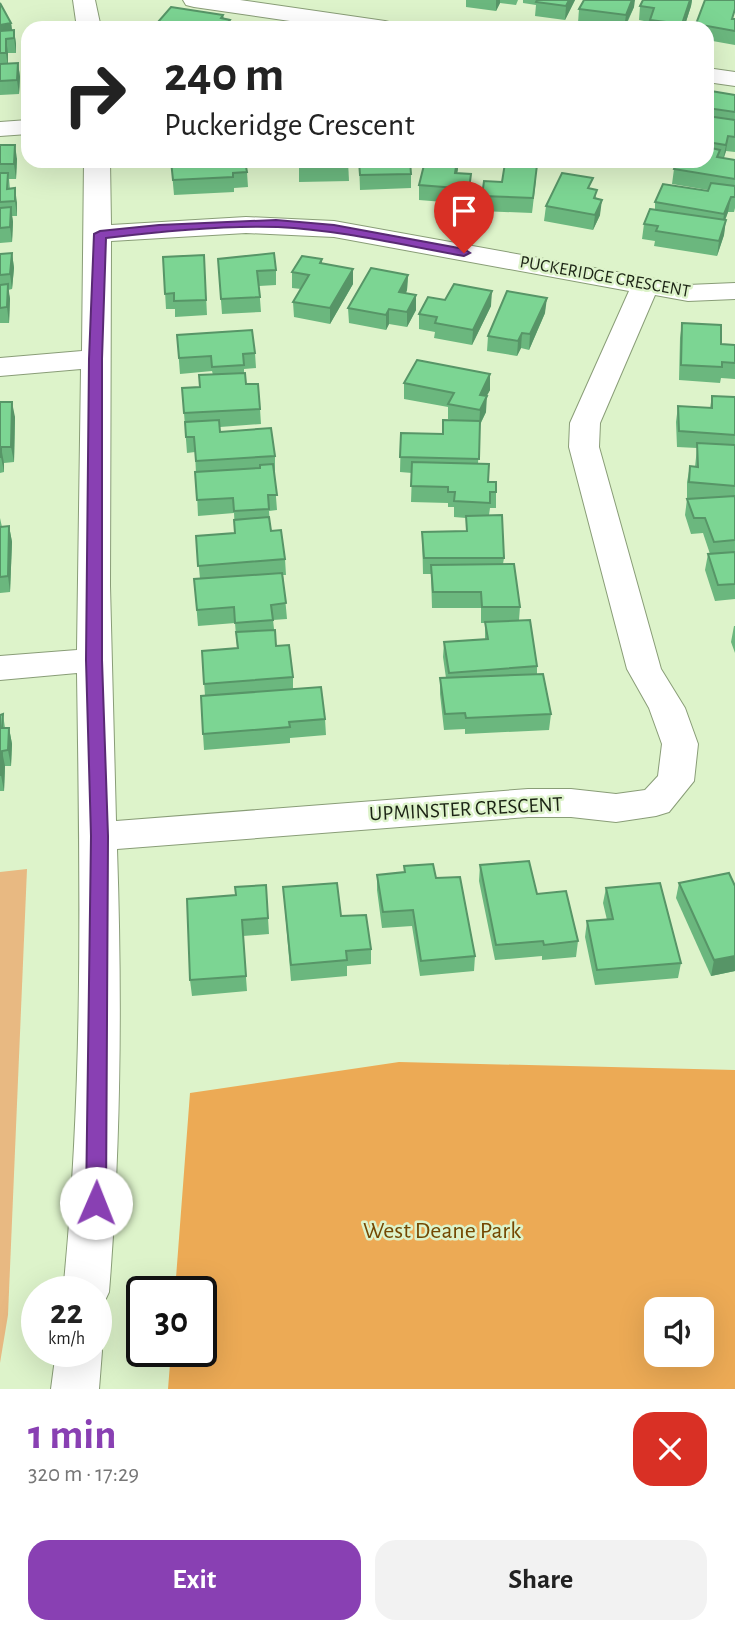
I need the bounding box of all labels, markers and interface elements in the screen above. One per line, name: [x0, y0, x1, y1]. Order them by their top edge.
icon: right: [49, 49, 140, 140]
text: 240 m: [164, 51, 284, 100]
text: Puckeridge Crescent: [164, 109, 415, 141]
pin: [434, 181, 494, 253]
icon: arrive: [445, 192, 483, 230]
street label: PUCKERIDGE CRESCENT: [518, 253, 692, 301]
street label: UPMINSTER CRESCENT: [369, 793, 563, 825]
position arrow: [59, 1166, 133, 1240]
park label: West Deane Park: [363, 1219, 521, 1243]
speed limit sign: 30: [126, 1276, 217, 1367]
text: 22: [50, 1295, 83, 1330]
map controls: [644, 1297, 714, 1367]
button: sound: [644, 1297, 714, 1367]
text: km/h: [48, 1330, 85, 1348]
button: close: [633, 1412, 707, 1486]
text: 1 min: [28, 1414, 117, 1456]
text: 320 m · 17:29: [28, 1463, 139, 1486]
button: Exit: [28, 1540, 361, 1620]
button: Share: [375, 1540, 707, 1620]

